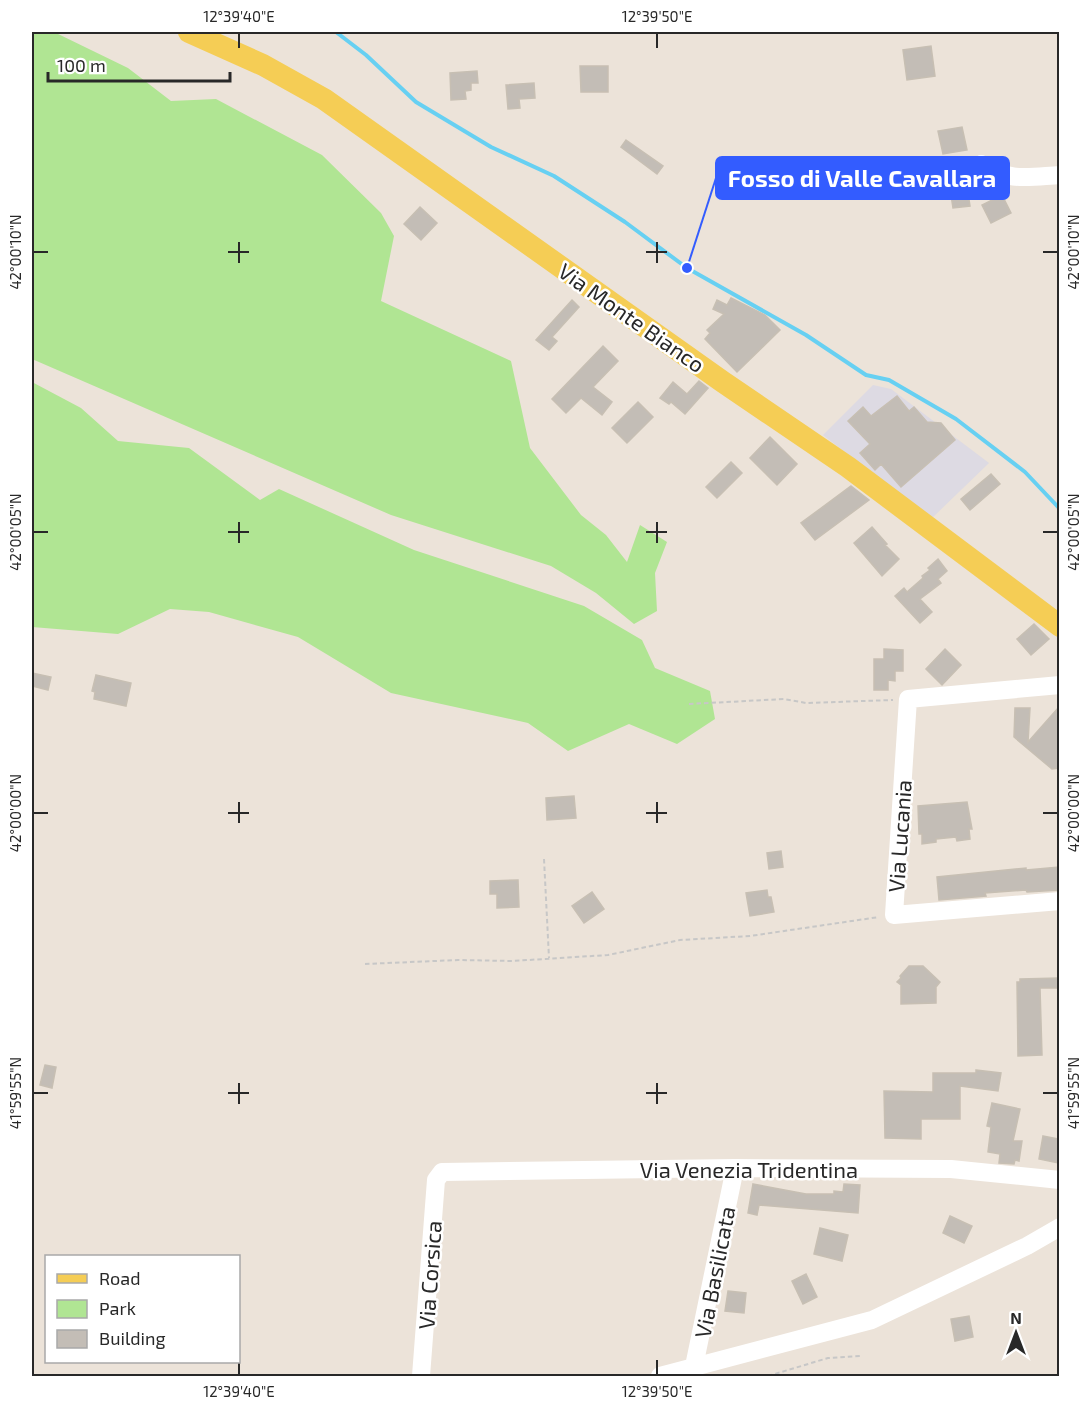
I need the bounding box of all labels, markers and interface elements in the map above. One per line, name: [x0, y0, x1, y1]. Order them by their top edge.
text: 12°39'40"E: [203, 7, 275, 25]
text: 12°39'50"E: [622, 7, 692, 25]
scale bar: [48, 45, 230, 83]
text: 100 m: [57, 54, 106, 76]
callout: Fosso di Valle Cavallara: [716, 157, 1009, 199]
text: Fosso di Valle Cavallara: [728, 163, 996, 192]
text: 42°00'10"N: [6, 214, 24, 290]
text: 42°00'10"N: [1064, 214, 1082, 290]
street label: Via Monte Bianco: [554, 257, 710, 377]
text: 42°00'05"N: [6, 493, 24, 571]
text: 42°00'05"N: [1064, 493, 1082, 571]
text: 42°00'00"N: [6, 774, 24, 852]
text: 42°00'00"N: [1064, 774, 1082, 852]
street label: Via Lucania: [882, 779, 916, 893]
text: 41°59'55"N: [6, 1057, 24, 1129]
text: 41°59'55"N: [1064, 1057, 1082, 1129]
street label: Via Venezia Tridentina: [640, 1156, 858, 1182]
street label: Via Basilicata: [689, 1204, 739, 1340]
street label: Via Corsica: [412, 1220, 446, 1330]
legend: [45, 1255, 240, 1363]
text: Road: [99, 1267, 140, 1289]
text: Park: [99, 1297, 136, 1319]
north arrow: [986, 1303, 1046, 1363]
text: N: [1010, 1308, 1022, 1327]
text: Building: [99, 1327, 166, 1349]
text: 12°39'40"E: [203, 1382, 275, 1400]
text: 12°39'50"E: [622, 1382, 692, 1400]

